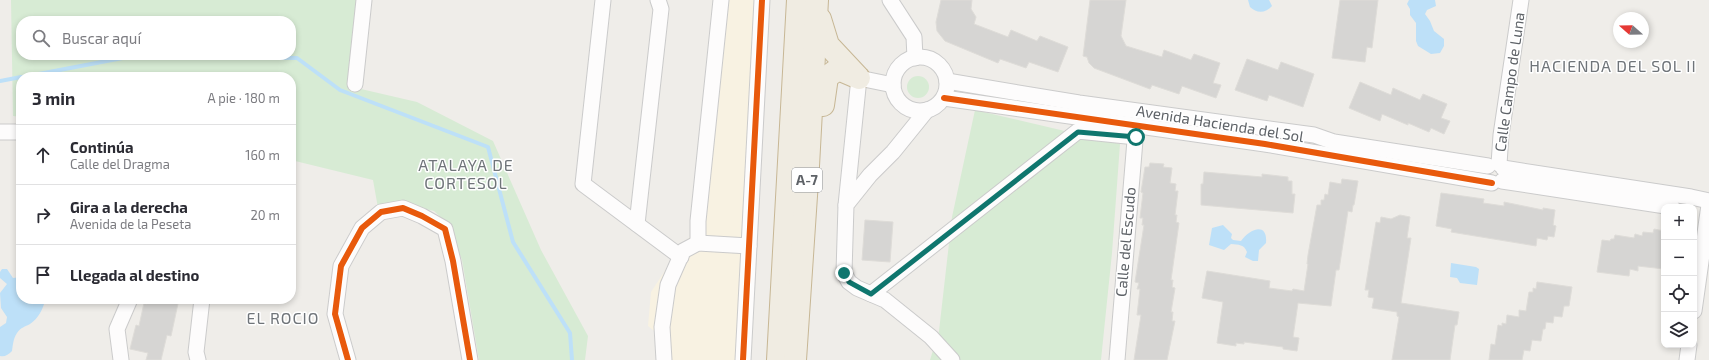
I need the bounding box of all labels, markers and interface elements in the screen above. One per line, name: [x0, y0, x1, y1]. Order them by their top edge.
street label: Calle Campo de Luna: [1490, 11, 1528, 153]
north arrow: [1613, 12, 1649, 48]
search box: [16, 16, 296, 60]
icon: search: [30, 27, 52, 49]
text: Buscar aquí: [62, 29, 141, 47]
district label: HACIENDA DEL SOL II: [1529, 56, 1697, 75]
text: 3 min: [32, 88, 75, 108]
text: A pie · 180 m: [208, 90, 280, 106]
street label: Avenida Hacienda del Sol: [1135, 101, 1306, 145]
route start: [1127, 128, 1145, 146]
text: Continúa: [70, 138, 133, 156]
icon: ahead: [32, 144, 54, 166]
text: 160 m: [245, 147, 280, 163]
district label: ATALAYA DE CORTESOL: [418, 155, 514, 192]
text: Calle del Dragma: [70, 156, 170, 172]
road number: A-7: [792, 168, 822, 192]
street label: Calle del Escudo: [1111, 186, 1139, 298]
text: Gira a la derecha: [70, 198, 188, 216]
icon: right: [32, 204, 54, 226]
map controls: [1661, 204, 1697, 348]
button: +: [1661, 204, 1697, 240]
text: 20 m: [251, 207, 280, 223]
text: Avenida de la Peseta: [70, 216, 191, 232]
button: −: [1661, 240, 1697, 276]
icon: arrive: [32, 264, 54, 286]
route end: [835, 264, 853, 282]
text: Llegada al destino: [70, 266, 199, 284]
button: locate: [1661, 276, 1697, 312]
district label: EL ROCIO: [247, 308, 319, 327]
button: layers: [1661, 312, 1697, 348]

